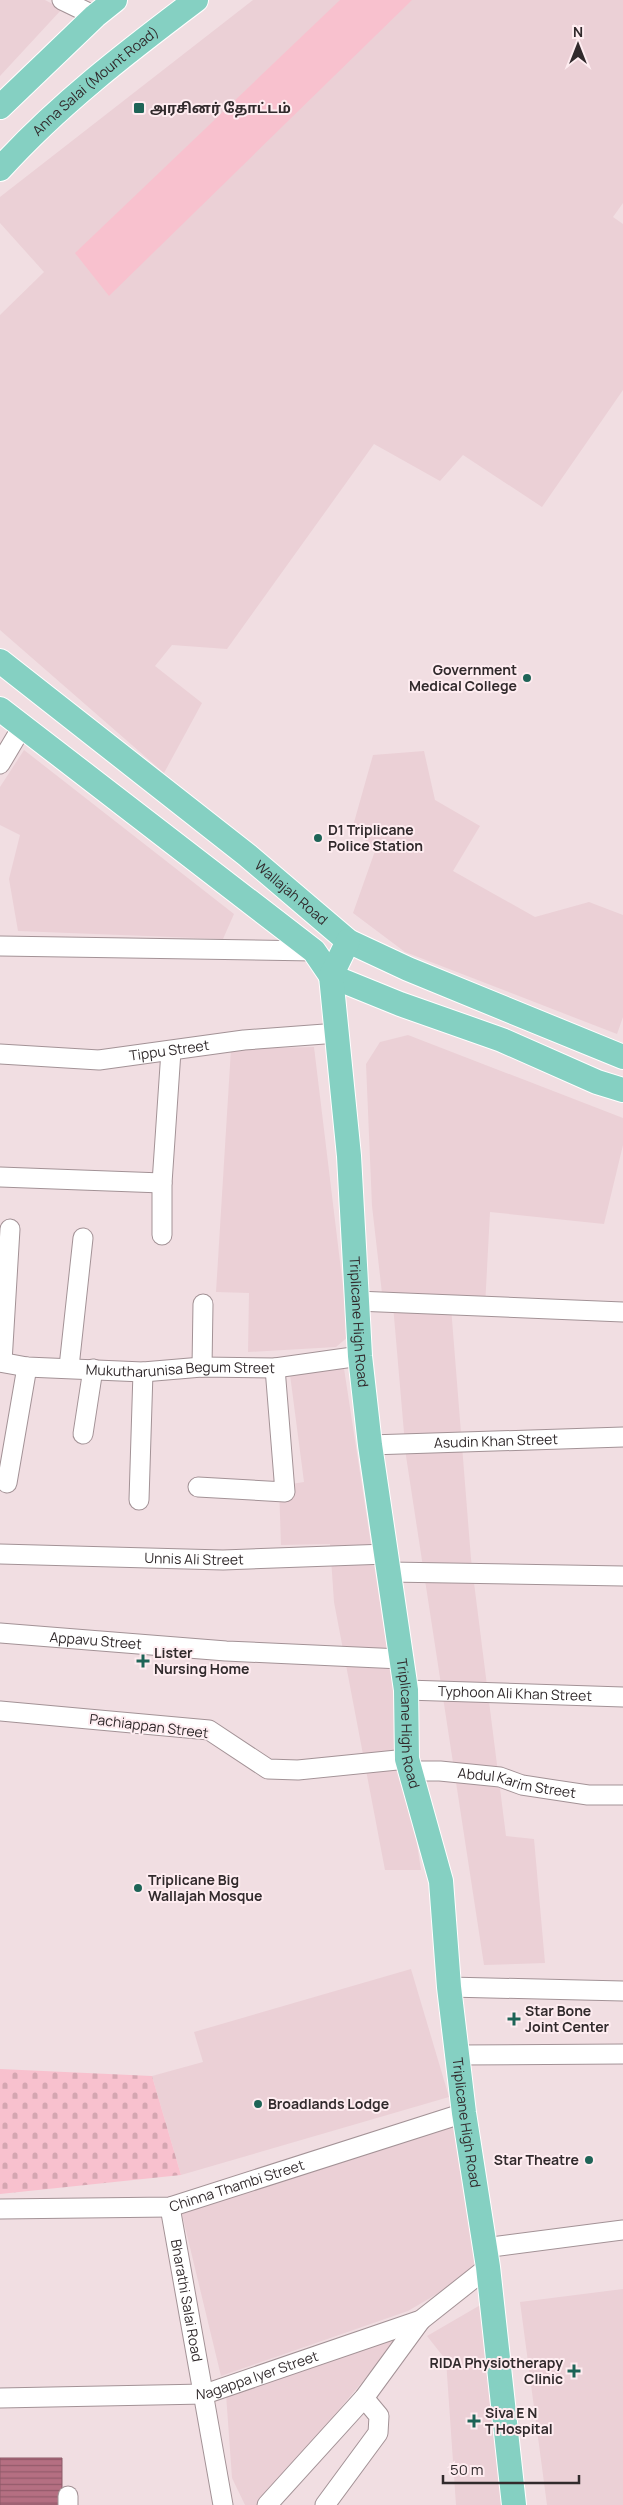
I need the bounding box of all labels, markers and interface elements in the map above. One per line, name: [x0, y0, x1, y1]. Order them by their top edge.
north arrow: [553, 20, 603, 70]
street label: Anna Salai (Mount Road): [28, 22, 162, 140]
text: N: [573, 22, 583, 41]
place label: அரசினர் தோட்டம்: [150, 98, 291, 118]
marker: அரசினர் தோட்டம்: [132, 101, 146, 115]
place label: Government Medical College: [409, 660, 517, 695]
marker: Government Medical College: [521, 672, 533, 684]
place label: D1 Triplicane Police Station: [328, 820, 423, 855]
marker: D1 Triplicane Police Station: [312, 832, 324, 844]
street label: Wallajah Road: [251, 856, 332, 929]
street label: Tippu Street: [128, 1035, 211, 1065]
street label: Triplicane High Road: [346, 1256, 373, 1388]
street label: Mukutharunisa Begum Street: [85, 1357, 275, 1381]
street label: Asudin Khan Street: [434, 1429, 559, 1452]
street label: Unnis Ali Street: [144, 1548, 244, 1569]
street label: Appavu Street: [49, 1627, 143, 1653]
place label: Lister Nursing Home: [154, 1643, 249, 1678]
marker: Lister Nursing Home: [136, 1654, 150, 1668]
street label: Triplicane High Road: [392, 1657, 425, 1791]
street label: Typhoon Ali Khan Street: [438, 1681, 593, 1705]
street label: Pachiappan Street: [89, 1709, 210, 1742]
street label: Abdul Karim Street: [457, 1763, 578, 1802]
place label: Triplicane Big Wallajah Mosque: [148, 1870, 263, 1905]
marker: Triplicane Big Wallajah Mosque: [132, 1882, 144, 1894]
place label: Star Bone Joint Center: [525, 2001, 610, 2036]
marker: Star Bone Joint Center: [507, 2012, 521, 2026]
street label: Triplicane High Road: [448, 2056, 485, 2189]
place label: Broadlands Lodge: [268, 2094, 389, 2113]
marker: Broadlands Lodge: [252, 2098, 264, 2110]
place label: Star Theatre: [494, 2150, 579, 2169]
marker: Star Theatre: [583, 2154, 595, 2166]
street label: Chinna Thambi Street: [167, 2155, 307, 2216]
street label: Bharathi Salai Road: [167, 2238, 207, 2363]
street label: Nagappa Iyer Street: [196, 2346, 321, 2403]
place label: RIDA Physiotherapy Clinic: [430, 2353, 563, 2388]
marker: RIDA Physiotherapy Clinic: [567, 2364, 581, 2378]
place label: Siva E N T Hospital: [485, 2403, 553, 2438]
marker: Siva E N T Hospital: [467, 2414, 481, 2428]
scale bar: [443, 2452, 579, 2484]
text: 50 m: [450, 2459, 484, 2480]

